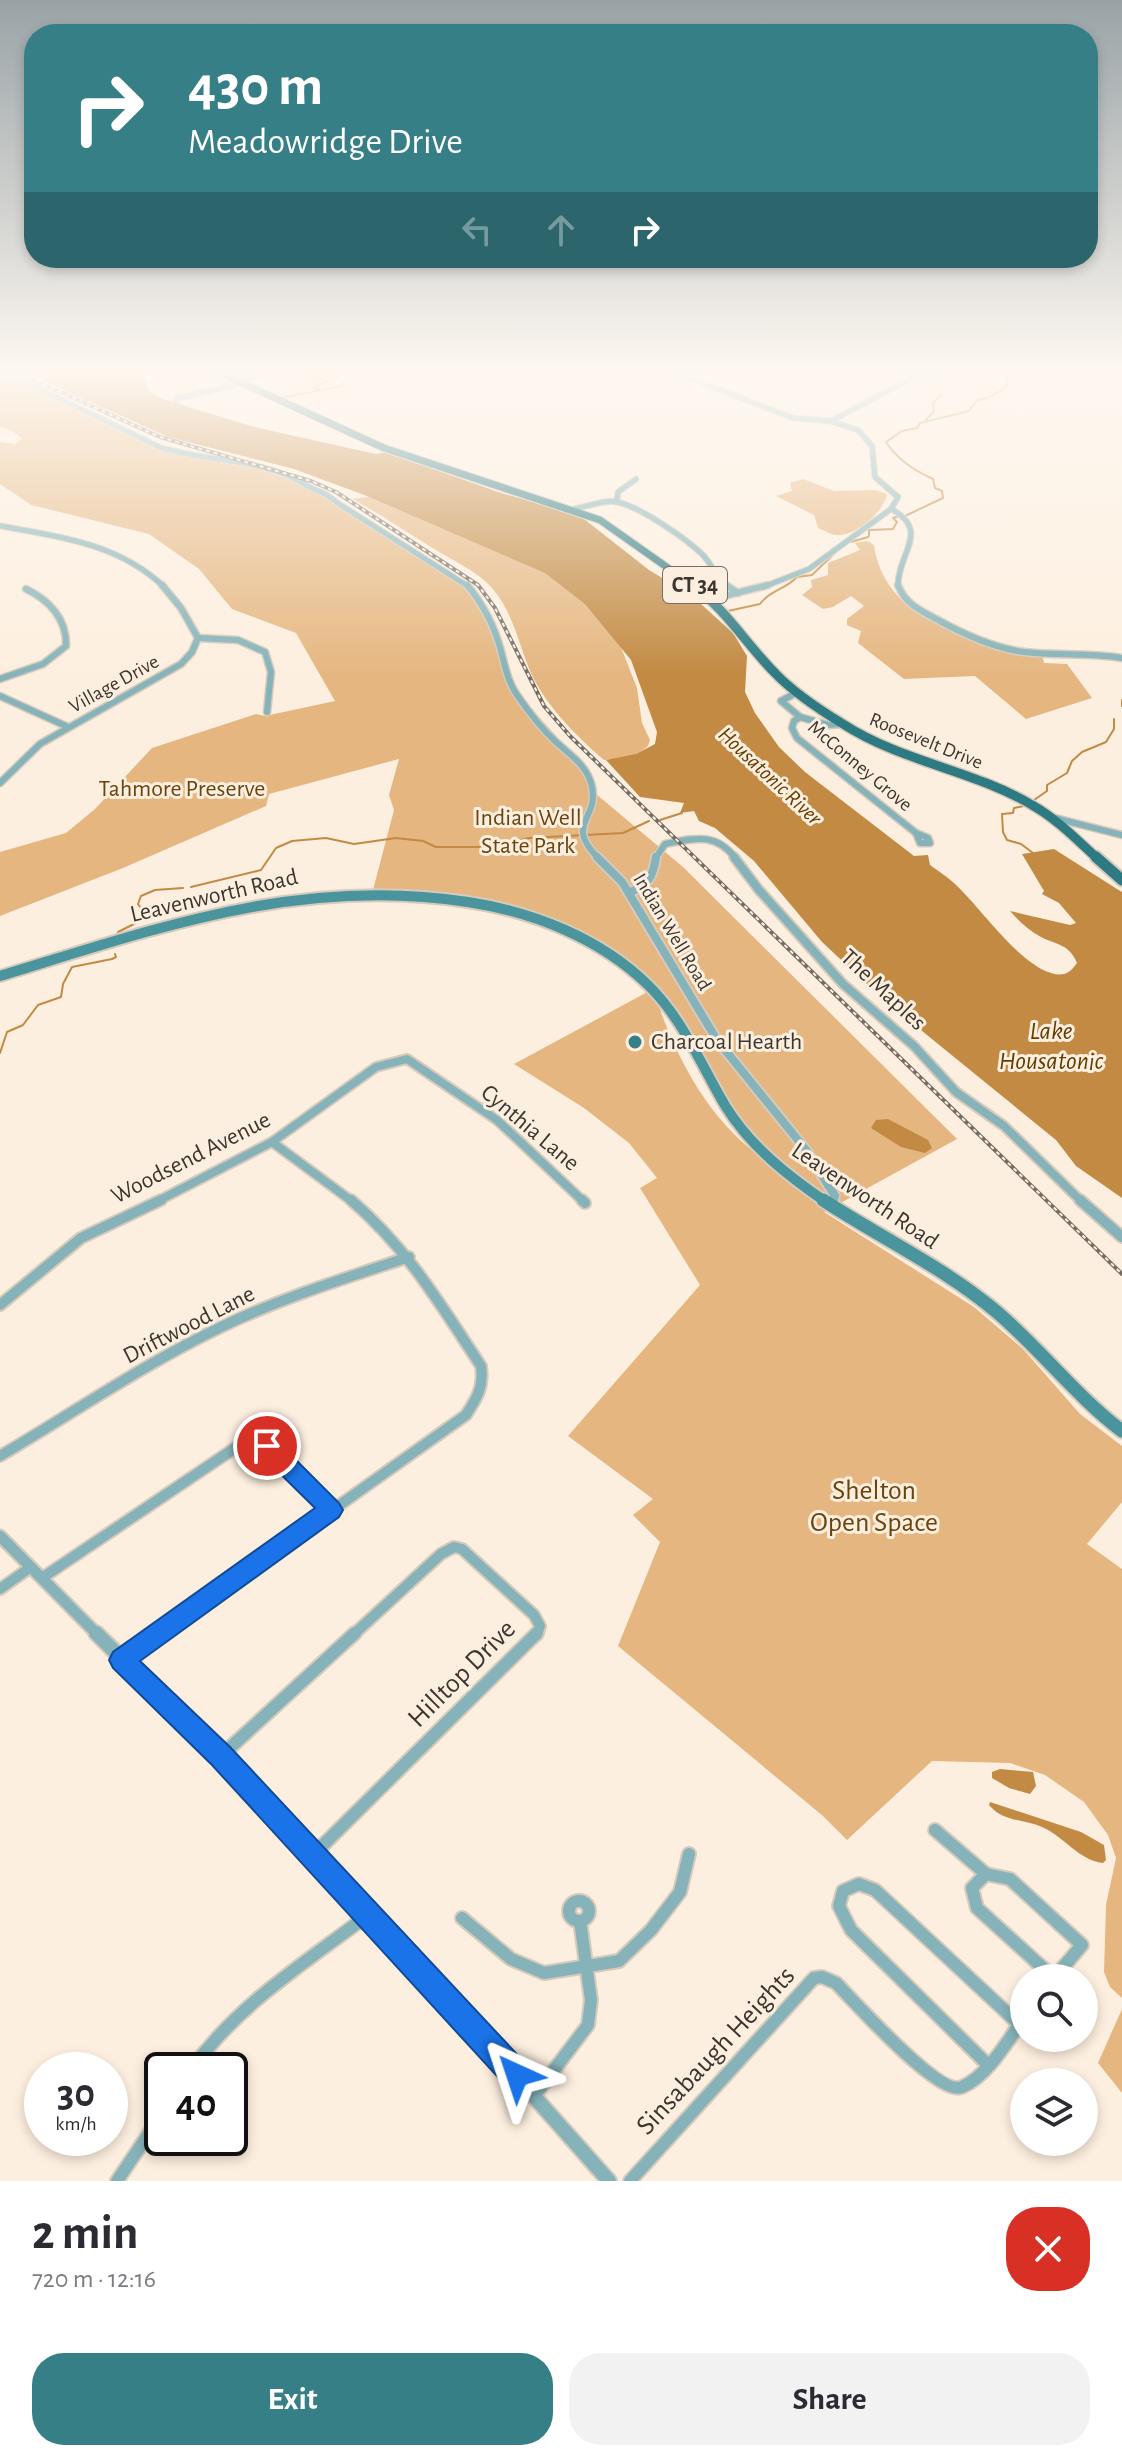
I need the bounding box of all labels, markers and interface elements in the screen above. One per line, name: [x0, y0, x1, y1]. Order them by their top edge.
icon: right: [56, 56, 160, 160]
text: 430 m: [188, 59, 323, 115]
text: Meadowridge Drive: [188, 124, 463, 160]
icon: left: [455, 208, 499, 252]
icon: ahead: [539, 208, 583, 252]
icon: right: [623, 208, 667, 252]
road number: CT 34: [663, 567, 727, 603]
street label: Village Drive: [66, 651, 162, 717]
street label: Roosevelt Drive: [866, 709, 986, 773]
street label: McConney Grove: [804, 717, 916, 815]
water label: Housatonic River: [714, 723, 826, 830]
park label: Tahmore Preserve: [99, 777, 265, 801]
park label: Indian Well State Park: [474, 806, 582, 858]
street label: Leavenworth Road: [128, 865, 300, 927]
street label: Indian Well Road: [629, 870, 715, 994]
street label: The Maples: [836, 945, 930, 1035]
water label: Lake Housatonic: [999, 1018, 1104, 1074]
place label: Charcoal Hearth: [651, 1030, 802, 1054]
marker: Charcoal Hearth: [626, 1033, 644, 1051]
street label: Cynthia Lane: [476, 1080, 584, 1176]
street label: Woodsend Avenue: [108, 1108, 274, 1208]
street label: Leavenworth Road: [787, 1138, 943, 1254]
street label: Driftwood Lane: [119, 1282, 259, 1368]
pin: [233, 1412, 301, 1480]
icon: arrive: [245, 1424, 289, 1468]
park label: Shelton Open Space: [810, 1477, 938, 1537]
street label: Hilltop Drive: [403, 1615, 521, 1733]
street label: Sinsabaugh Heights: [631, 1962, 801, 2140]
map controls: [1010, 1964, 1098, 2156]
button: search: [1010, 1964, 1098, 2052]
position arrow: [475, 2033, 559, 2117]
speed limit sign: 40: [144, 2052, 248, 2156]
button: layers: [1010, 2068, 1098, 2156]
text: 30: [57, 2074, 95, 2114]
text: km/h: [55, 2114, 97, 2134]
button: close: [1006, 2207, 1090, 2291]
text: 2 min: [32, 2210, 139, 2258]
text: 720 m · 12:16: [32, 2266, 156, 2292]
button: Exit: [32, 2353, 553, 2445]
button: Share: [569, 2353, 1090, 2445]

